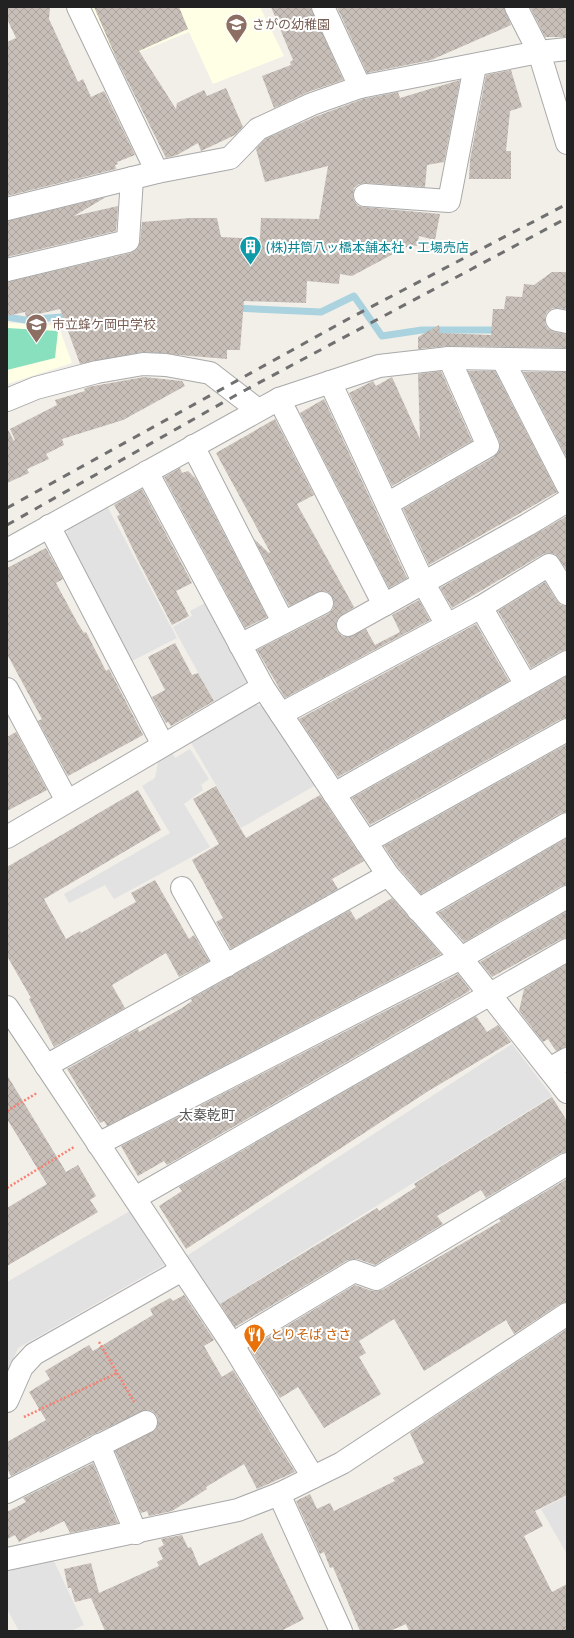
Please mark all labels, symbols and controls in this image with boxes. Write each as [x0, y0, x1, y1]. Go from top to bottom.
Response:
school or university icon: さがの幼稚園 [223, 11, 249, 44]
place label: さがの幼稚園 [252, 17, 330, 33]
building icon: (株)井筒八ッ橋本舗本社・工場売店 [237, 234, 263, 267]
place label: (株)井筒八ッ橋本舗本社・工場売店 [266, 240, 469, 256]
school or university icon: 市立蜂ケ岡中学校 [23, 311, 49, 344]
place label: 市立蜂ケ岡中学校 [52, 317, 156, 333]
district label: 太秦乾町 [179, 1107, 235, 1124]
restaurant icon: とりそば ささ [241, 1321, 267, 1354]
place label: とりそば ささ [270, 1327, 351, 1343]

